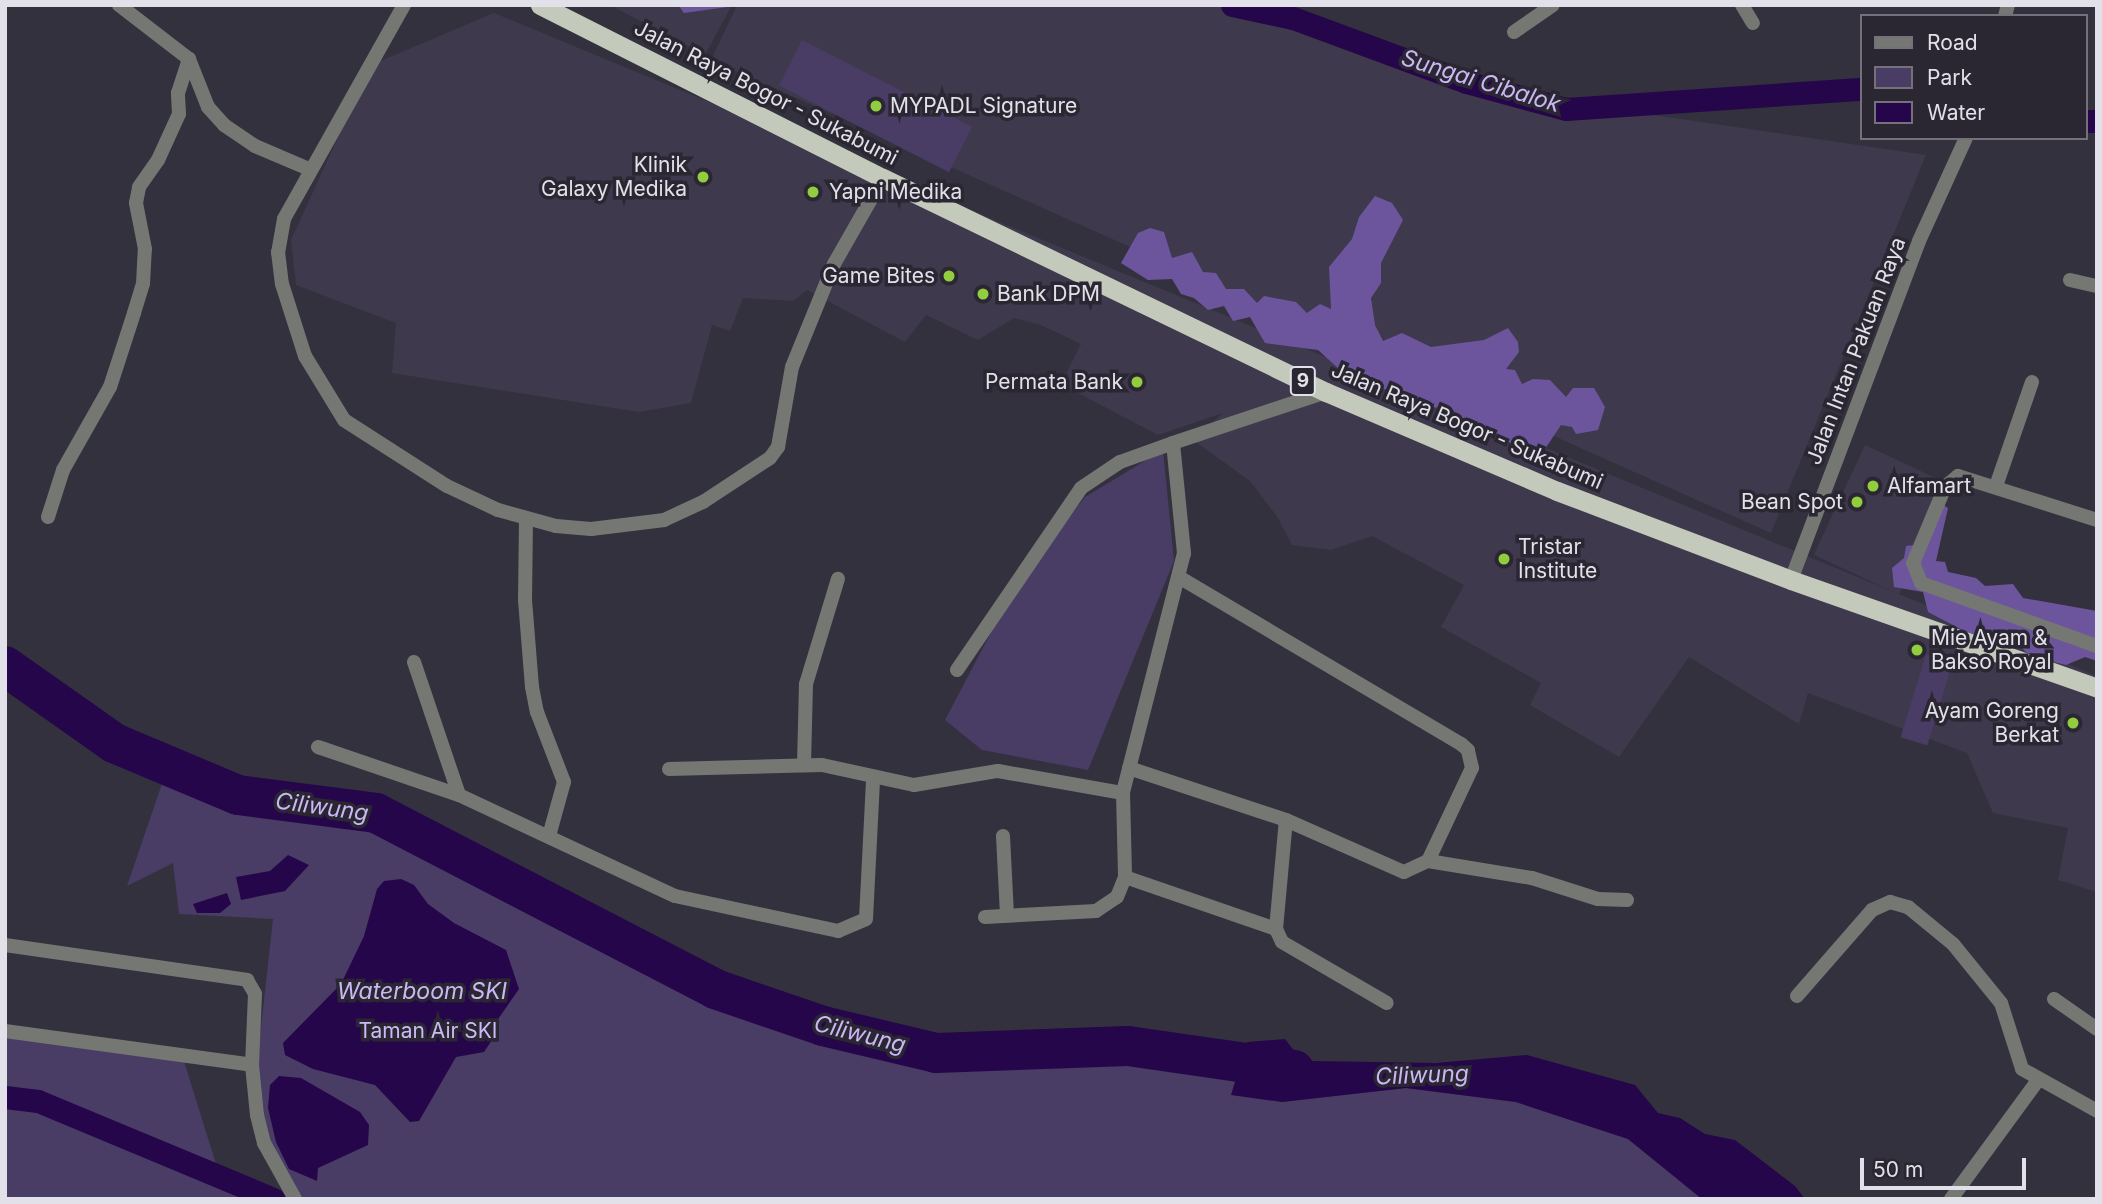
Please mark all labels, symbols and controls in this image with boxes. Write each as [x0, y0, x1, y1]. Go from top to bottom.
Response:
legend [1860, 14, 2088, 140]
street label: Jalan Raya Bogor - Sukabumi [630, 15, 902, 171]
text: Road [1927, 30, 1978, 55]
water label: Sungai Cibalok [1398, 44, 1564, 118]
text: Park [1927, 65, 1972, 90]
place label: MYPADL Signature [890, 93, 1077, 119]
marker: MYPADL Signature [868, 98, 884, 114]
text: Water [1927, 100, 1985, 125]
place label: Klinik Galaxy Medika [541, 152, 687, 202]
marker: Klinik Galaxy Medika [693, 167, 713, 187]
place label: Yapni Medika [829, 179, 962, 205]
marker: Yapni Medika [803, 182, 823, 202]
street label: Jalan Intan Pakuan Raya [1801, 234, 1911, 468]
place label: Game Bites [822, 263, 935, 289]
marker: Game Bites [941, 268, 957, 284]
place label: Bank DPM [997, 281, 1100, 307]
marker: Bank DPM [975, 286, 991, 302]
street label: Jalan Raya Bogor - Sukabumi [1327, 357, 1607, 495]
road number: 9 [1289, 366, 1317, 396]
place label: Permata Bank [985, 369, 1123, 395]
marker: Permata Bank [1129, 374, 1145, 390]
place label: Alfamart [1887, 473, 1971, 499]
marker: Alfamart [1865, 478, 1881, 494]
place label: Bean Spot [1741, 489, 1843, 515]
marker: Bean Spot [1849, 494, 1865, 510]
place label: Tristar Institute [1518, 534, 1597, 584]
marker: Tristar Institute [1496, 551, 1512, 567]
place label: Mie Ayam & Bakso Royal [1931, 625, 2052, 675]
marker: Mie Ayam & Bakso Royal [1909, 642, 1925, 658]
place label: Ayam Goreng Berkat [1925, 698, 2059, 748]
marker: Ayam Goreng Berkat [2065, 715, 2081, 731]
water label: Ciliwung [274, 787, 370, 827]
water label: Waterboom SKI [337, 977, 507, 1005]
water label: Ciliwung [811, 1009, 909, 1059]
park label: Taman Air SKI [358, 1018, 498, 1044]
water label: Ciliwung [1375, 1060, 1469, 1090]
scale bar [1864, 1144, 2030, 1188]
text: 50 m [1873, 1157, 1923, 1182]

